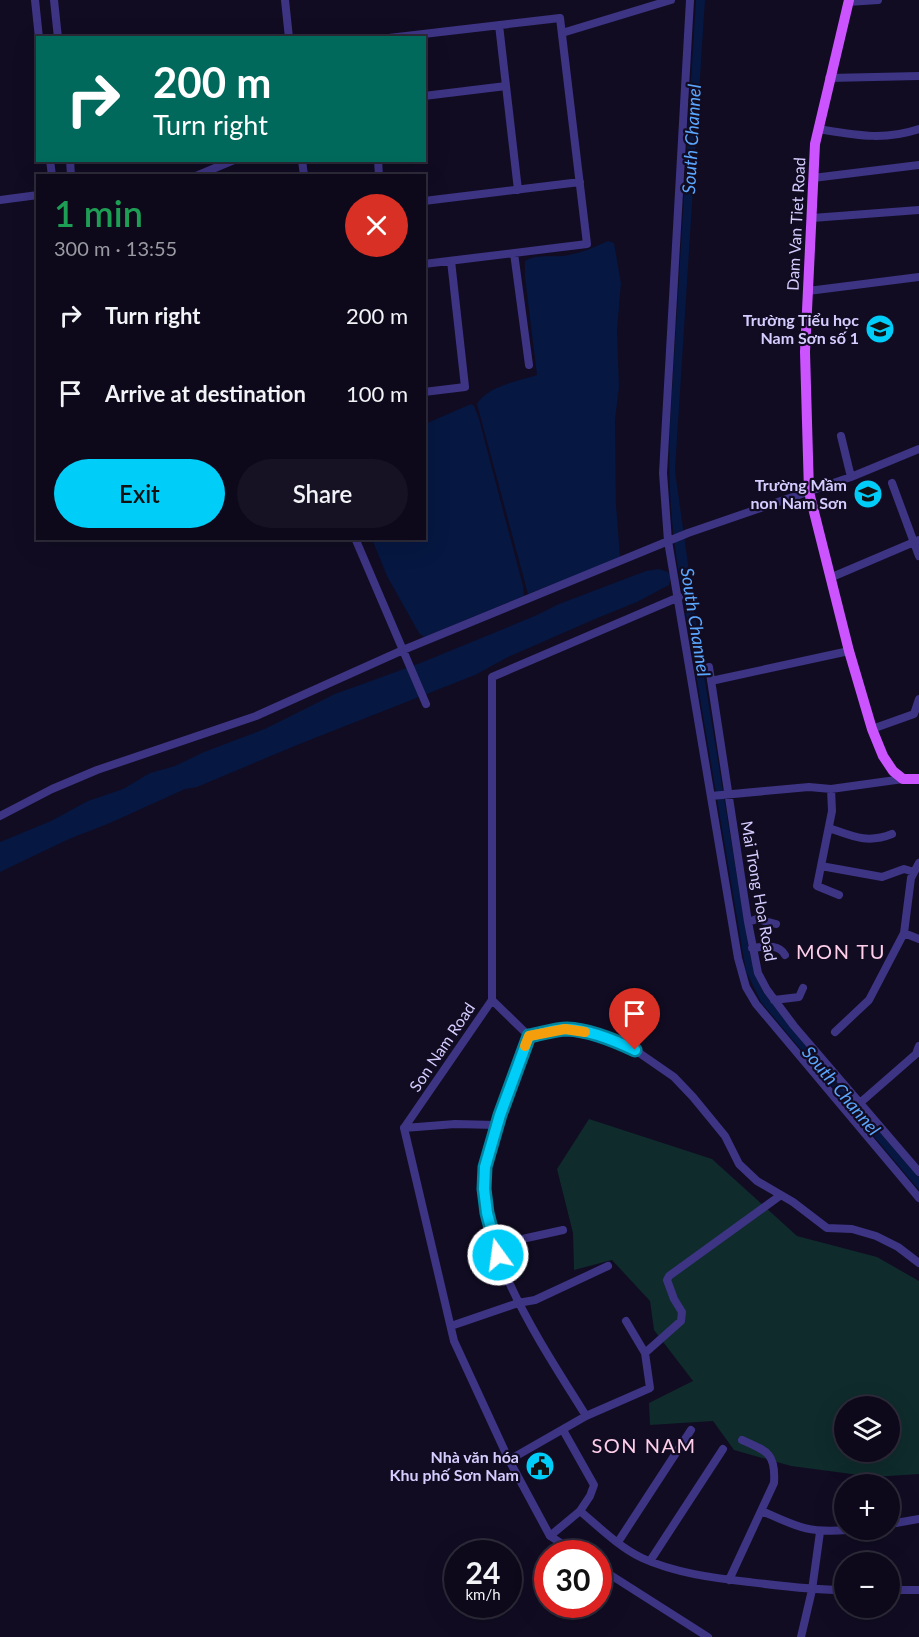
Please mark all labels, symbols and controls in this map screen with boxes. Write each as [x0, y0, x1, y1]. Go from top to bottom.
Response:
text: 200 m [153, 57, 271, 107]
icon: right [54, 60, 132, 138]
water label: South Channel [677, 84, 705, 194]
text: Turn right [153, 108, 268, 141]
street label: Dam Van Tiet Road [783, 157, 808, 291]
text: 1 min [54, 191, 143, 235]
button: close [345, 194, 408, 257]
text: 300 m · 13:55 [54, 236, 177, 260]
icon: right [54, 299, 87, 332]
text: Turn right [105, 302, 200, 329]
text: 200 m [346, 302, 408, 329]
place label: Trường Tiểu học Nam Sơn số 1 [743, 310, 859, 347]
school or university icon: Trường Tiểu học Nam Sơn số 1 [864, 313, 896, 345]
icon: arrive [54, 377, 87, 410]
text: Arrive at destination [105, 380, 306, 407]
text: 100 m [346, 380, 408, 407]
button: Exit [54, 459, 225, 528]
button: Share [237, 459, 408, 528]
place label: Trường Mầm non Nam Sơn [751, 475, 847, 512]
school or university icon: Trường Mầm non Nam Sơn [852, 478, 884, 510]
water label: South Channel [677, 566, 715, 678]
street label: Mai Trong Hoa Road [738, 819, 781, 963]
district label: MON TU [796, 939, 886, 963]
pin [609, 988, 660, 1050]
icon: arrive [618, 997, 651, 1030]
street label: Son Nam Road [405, 999, 478, 1095]
water label: South Channel [798, 1041, 885, 1139]
position arrow [466, 1223, 530, 1287]
map controls [834, 1396, 900, 1618]
button: layers [834, 1396, 900, 1462]
district label: SON NAM [591, 1433, 697, 1457]
place label: Nhà văn hóa Khu phố Sơn Nam [390, 1447, 519, 1484]
public building icon: Nhà văn hóa Khu phố Sơn Nam [524, 1450, 556, 1482]
button: + [834, 1474, 900, 1540]
speed limit sign: 30 [534, 1540, 612, 1618]
button: − [834, 1552, 900, 1618]
text: 24 [466, 1554, 500, 1590]
text: km/h [465, 1585, 501, 1603]

